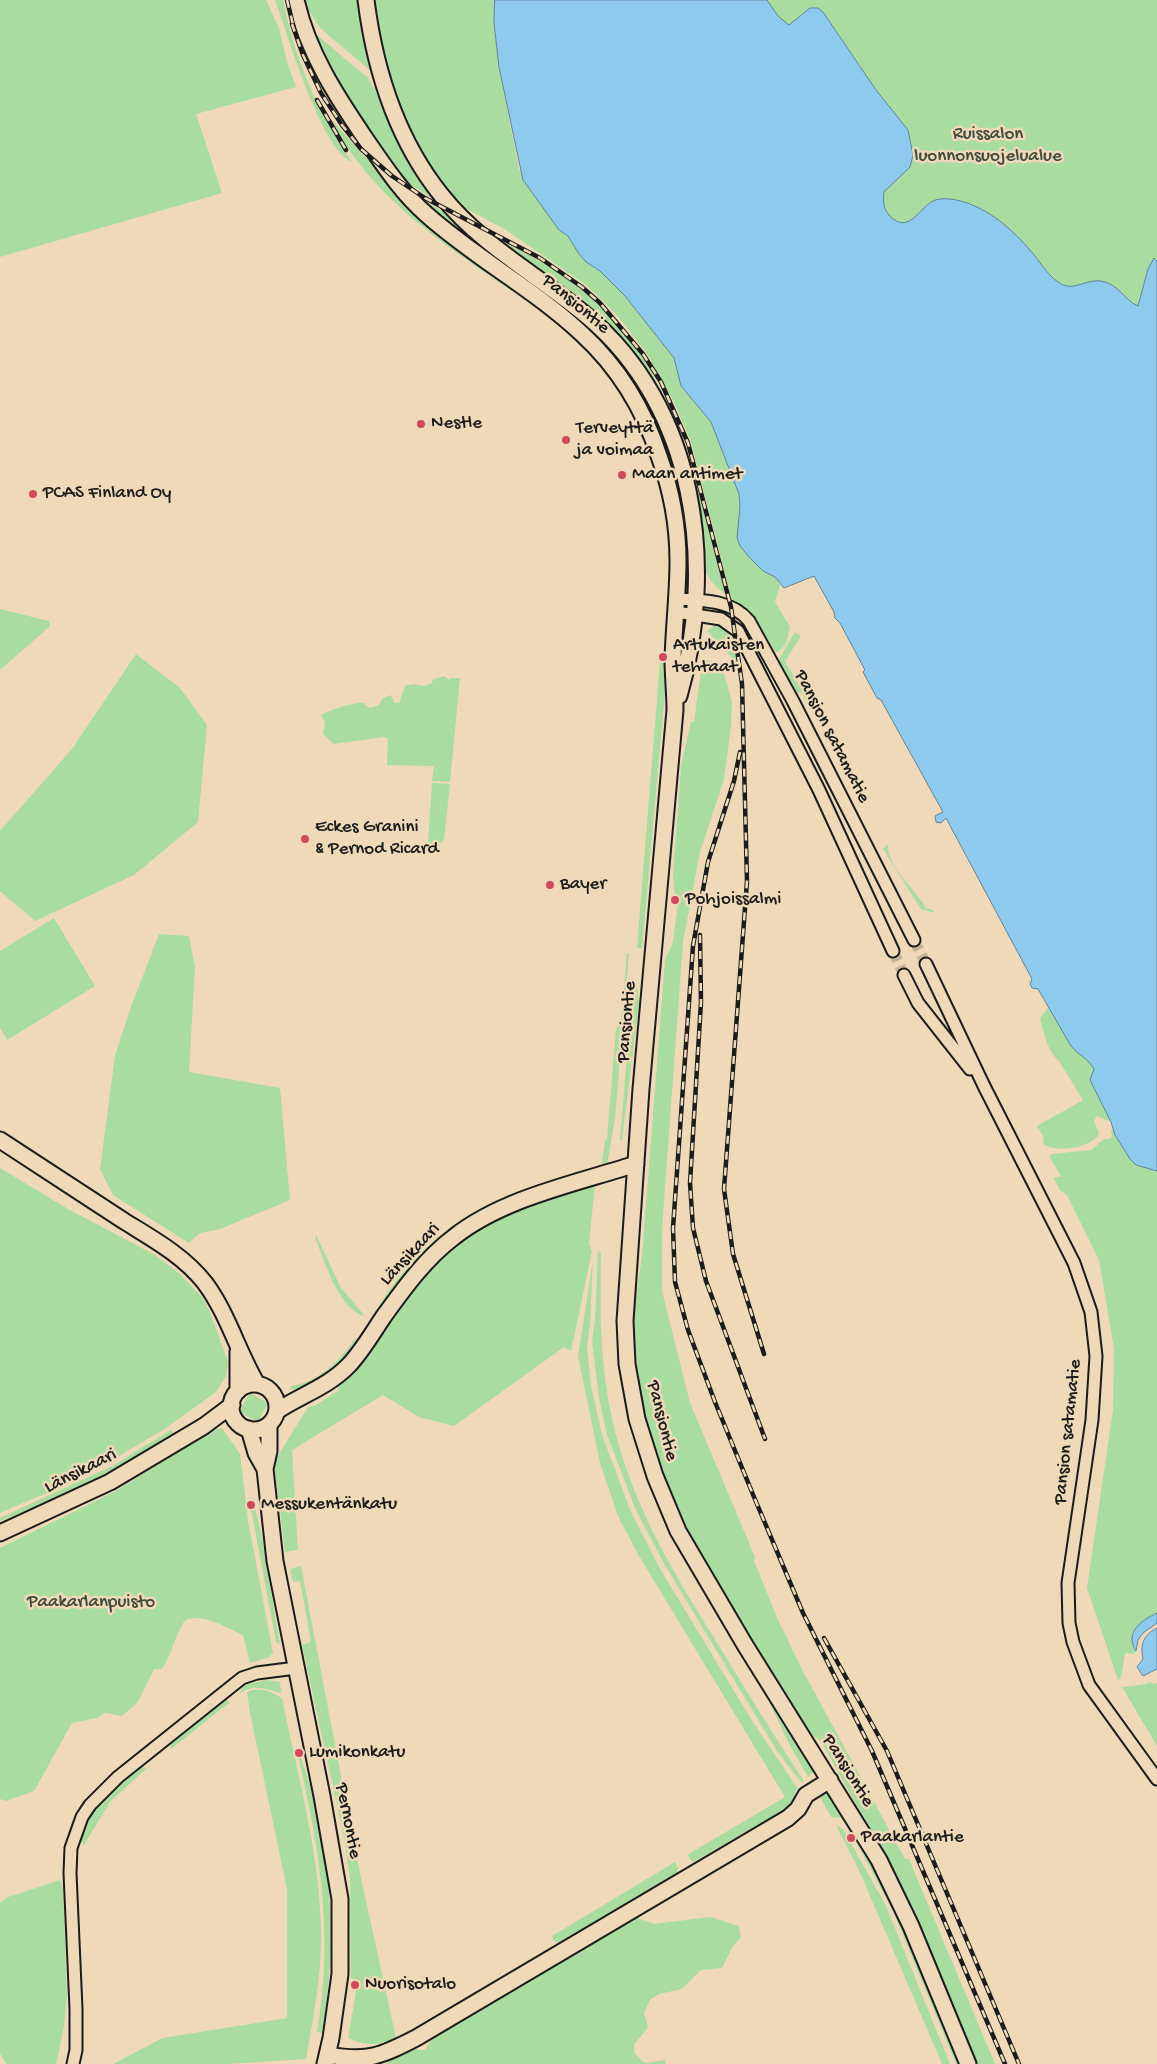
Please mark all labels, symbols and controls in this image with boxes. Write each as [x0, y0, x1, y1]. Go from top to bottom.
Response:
park label: Ruissalon luonnonsuojelualue [914, 124, 1062, 168]
street label: Pansiontie [536, 270, 614, 340]
place label: Nestle [431, 413, 482, 435]
marker: Nestle [415, 418, 427, 430]
place label: Terveyttä ja voimaa [576, 418, 654, 462]
marker: Terveyttä ja voimaa [560, 434, 572, 446]
place label: Maan antimet [632, 464, 742, 486]
marker: Maan antimet [616, 469, 628, 481]
place label: PCAS Finland Oy [43, 483, 171, 505]
marker: PCAS Finland Oy [27, 488, 39, 500]
place label: Artukaisten tehtaat [673, 635, 764, 679]
marker: Artukaisten tehtaat [657, 651, 669, 663]
street label: Pansion satamatie [788, 667, 874, 807]
place label: Eckes Granini & Pernod Ricard [315, 817, 439, 861]
marker: Eckes Granini & Pernod Ricard [299, 833, 311, 845]
place label: Bayer [560, 874, 606, 896]
marker: Bayer [544, 879, 556, 891]
place label: Pohjoissalmi [685, 889, 781, 911]
marker: Pohjoissalmi [669, 894, 681, 906]
street label: Pansiontie [613, 980, 643, 1064]
street label: Länsikaari [376, 1219, 446, 1291]
street label: Pansion satamatie [1050, 1358, 1088, 1506]
street label: Pansiontie [640, 1379, 682, 1463]
street label: Länsikaari [41, 1444, 121, 1500]
place label: Messukentänkatu [261, 1494, 397, 1516]
marker: Messukentänkatu [245, 1499, 257, 1511]
park label: Paakarlanpuisto [27, 1592, 155, 1614]
street label: Pansiontie [816, 1730, 878, 1812]
place label: Lumikonkatu [309, 1742, 406, 1764]
marker: Lumikonkatu [293, 1747, 305, 1759]
street label: Pernontie [329, 1781, 365, 1861]
place label: Paakarlantie [861, 1827, 964, 1849]
marker: Paakarlantie [845, 1832, 857, 1844]
place label: Nuorisotalo [365, 1974, 456, 1996]
marker: Nuorisotalo [349, 1979, 361, 1991]

